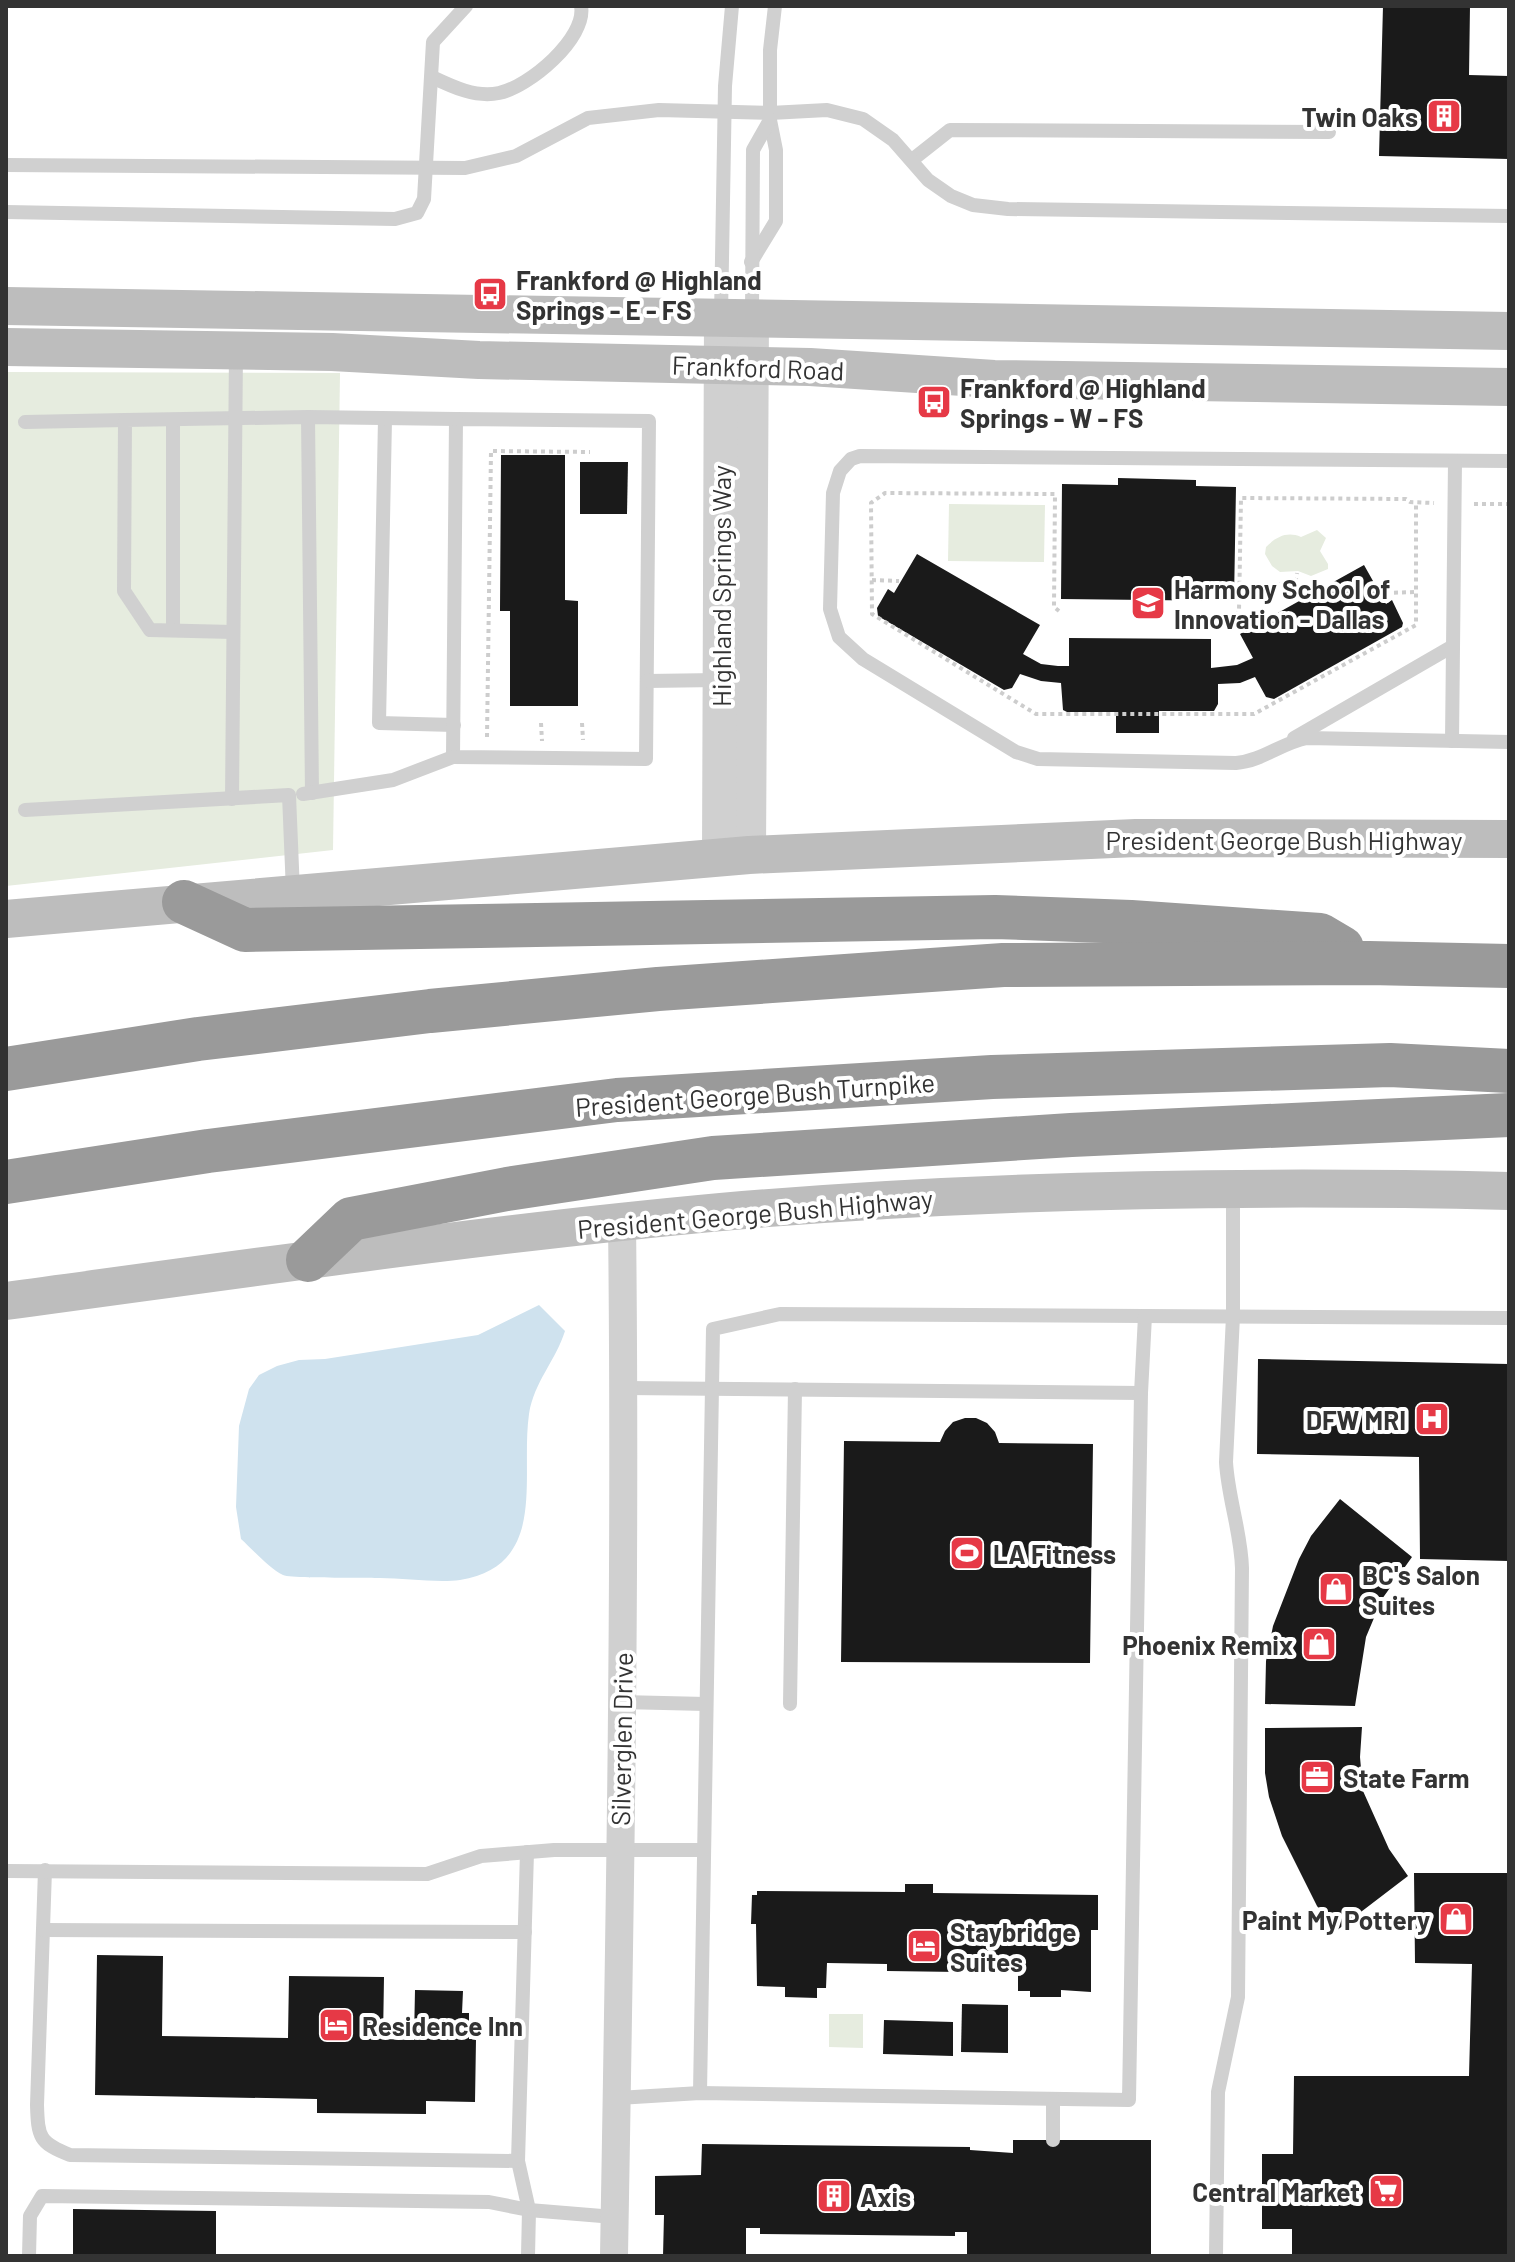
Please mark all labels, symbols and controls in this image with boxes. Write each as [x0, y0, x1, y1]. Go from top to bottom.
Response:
building icon: Twin Oaks [1425, 97, 1463, 135]
place label: Twin Oaks [1301, 101, 1418, 132]
place label: Frankford @ Highland Springs - E - FS [516, 264, 762, 325]
bus stop icon: Frankford @ Highland Springs - E - FS [471, 275, 509, 313]
street label: Frankford Road [671, 348, 845, 386]
place label: Frankford @ Highland Springs - W - FS [960, 372, 1206, 433]
bus stop icon: Frankford @ Highland Springs - W - FS [915, 383, 953, 421]
street label: Highland Springs Way [705, 465, 736, 707]
place label: Harmony School of Innovation - Dallas [1174, 573, 1390, 634]
school or university icon: Harmony School of Innovation - Dallas [1129, 584, 1167, 622]
street label: President George Bush Highway [1106, 824, 1462, 855]
street label: President George Bush Turnpike [574, 1066, 936, 1122]
street label: President George Bush Highway [576, 1182, 934, 1244]
hospital icon: DFW MRI [1413, 1400, 1451, 1438]
place label: DFW MRI [1306, 1404, 1406, 1435]
sports icon: LA Fitness [948, 1534, 986, 1572]
place label: LA Fitness [993, 1538, 1116, 1569]
place label: BC's Salon Suites [1362, 1559, 1480, 1620]
shop icon: BC's Salon Suites [1317, 1570, 1355, 1608]
shop icon: Phoenix Remix [1300, 1625, 1338, 1663]
place label: Phoenix Remix [1122, 1629, 1293, 1660]
street label: Silverglen Drive [604, 1652, 638, 1826]
office icon: State Farm [1298, 1758, 1336, 1796]
place label: State Farm [1343, 1762, 1470, 1793]
shop icon: Paint My Pottery [1437, 1900, 1475, 1938]
place label: Paint My Pottery [1242, 1904, 1430, 1935]
place label: Staybridge Suites [950, 1916, 1077, 1977]
hotel icon: Staybridge Suites [905, 1927, 943, 1965]
hotel icon: Residence Inn [317, 2006, 355, 2044]
place label: Residence Inn [362, 2010, 523, 2041]
supermarket icon: Central Market [1367, 2172, 1405, 2210]
place label: Central Market [1192, 2176, 1360, 2207]
building icon: Axis [815, 2177, 853, 2215]
place label: Axis [860, 2181, 911, 2212]

